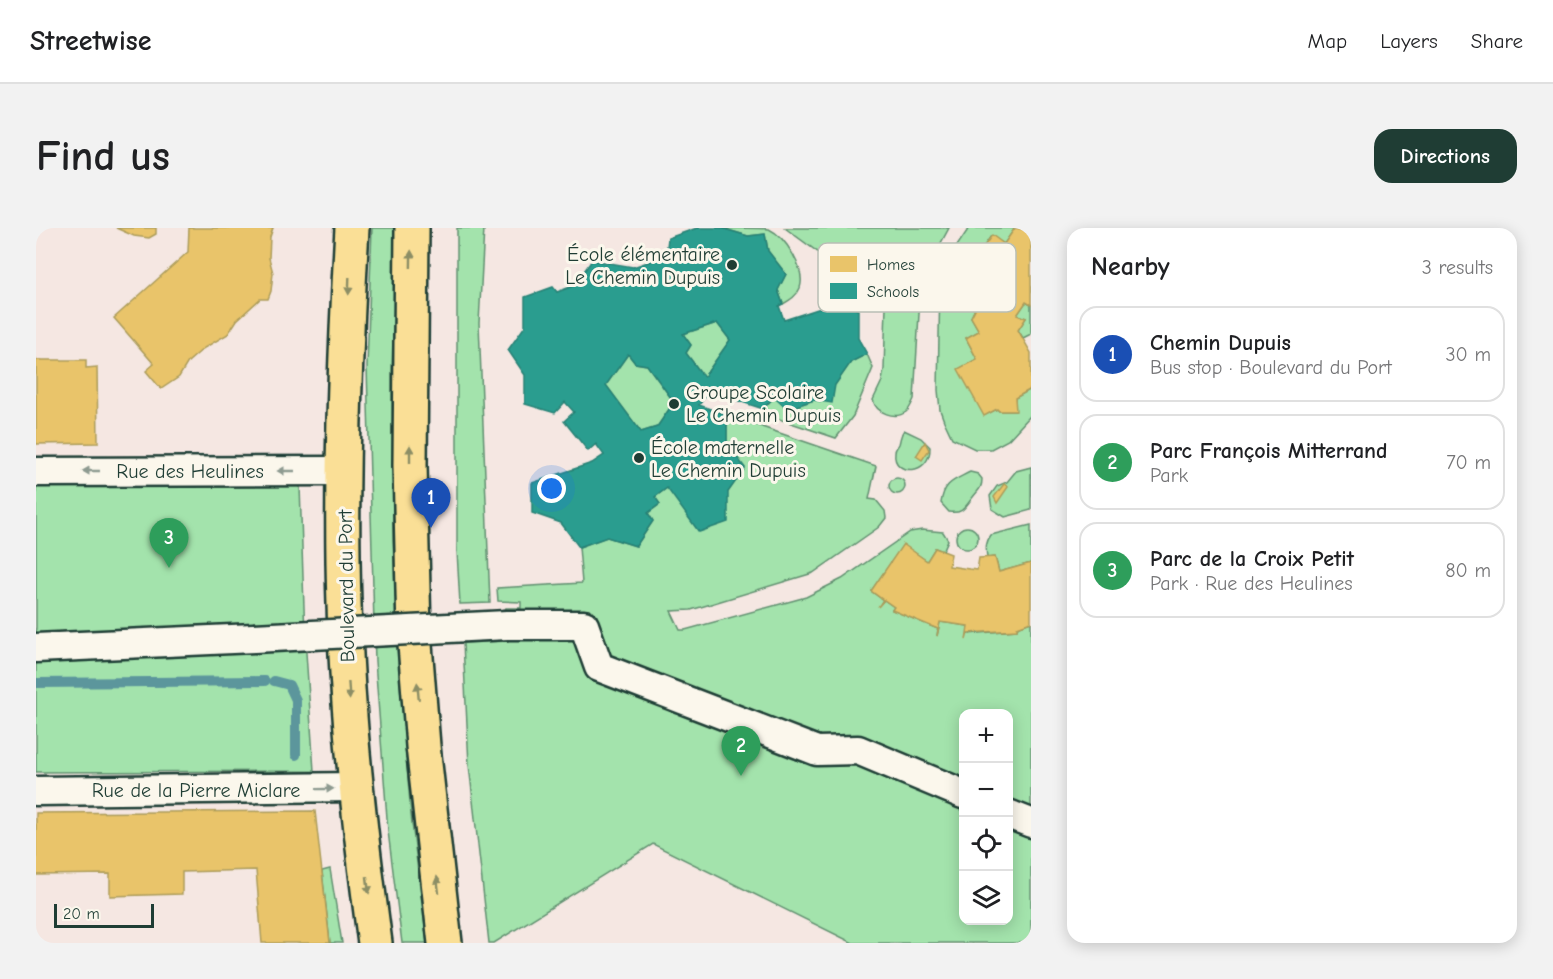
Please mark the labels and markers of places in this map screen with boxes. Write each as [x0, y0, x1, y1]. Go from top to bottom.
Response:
place label: École élémentaire Le Chemin Dupuis [565, 243, 720, 289]
marker: École élémentaire Le Chemin Dupuis [725, 258, 739, 272]
place label: Groupe Scolaire Le Chemin Dupuis [686, 381, 841, 427]
marker: Groupe Scolaire Le Chemin Dupuis [667, 397, 681, 411]
place label: École maternelle Le Chemin Dupuis [651, 436, 806, 482]
marker: École maternelle Le Chemin Dupuis [632, 451, 646, 465]
pin: 1 [412, 478, 450, 528]
pin: 3 [150, 518, 188, 568]
pin: 2 [722, 726, 760, 776]

